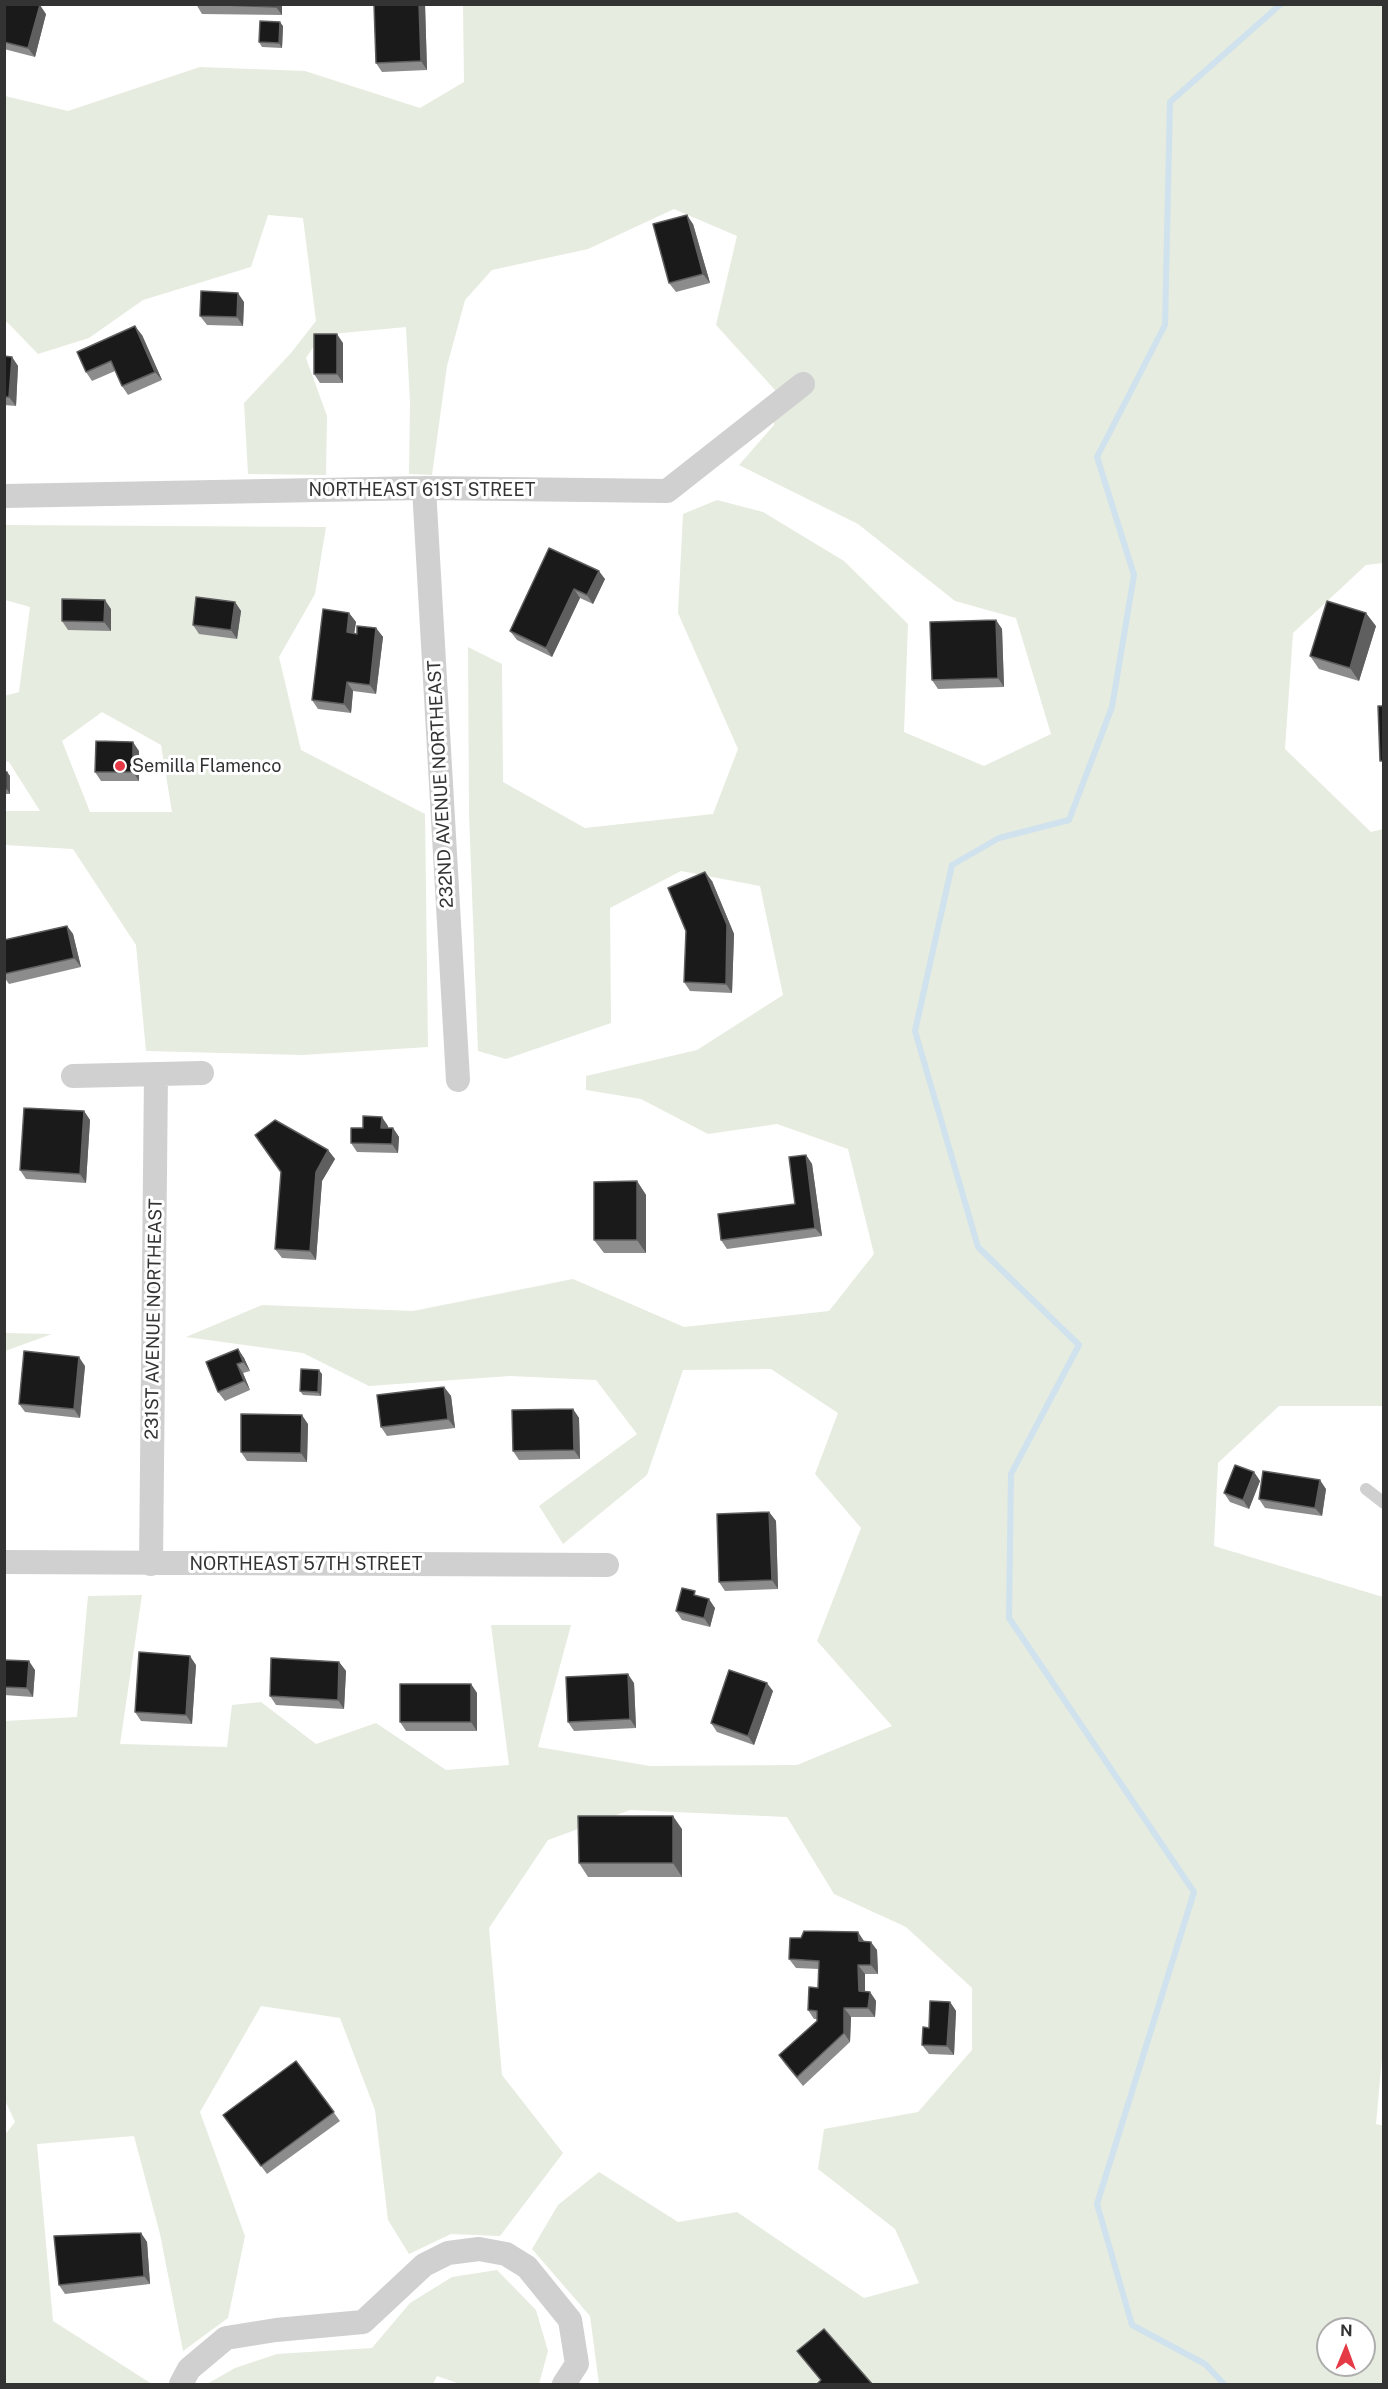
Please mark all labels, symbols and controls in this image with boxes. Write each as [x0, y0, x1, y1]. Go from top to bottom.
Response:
street label: NORTHEAST 61ST STREET [308, 479, 536, 501]
street label: 232ND AVENUE NORTHEAST [424, 659, 458, 909]
place label: Semilla Flamenco [132, 755, 281, 777]
marker: Semilla Flamenco [113, 759, 127, 773]
street label: 231ST AVENUE NORTHEAST [141, 1198, 167, 1440]
street label: NORTHEAST 57TH STREET [190, 1553, 422, 1575]
north arrow [1316, 2317, 1376, 2377]
text: N [1340, 2321, 1353, 2340]

